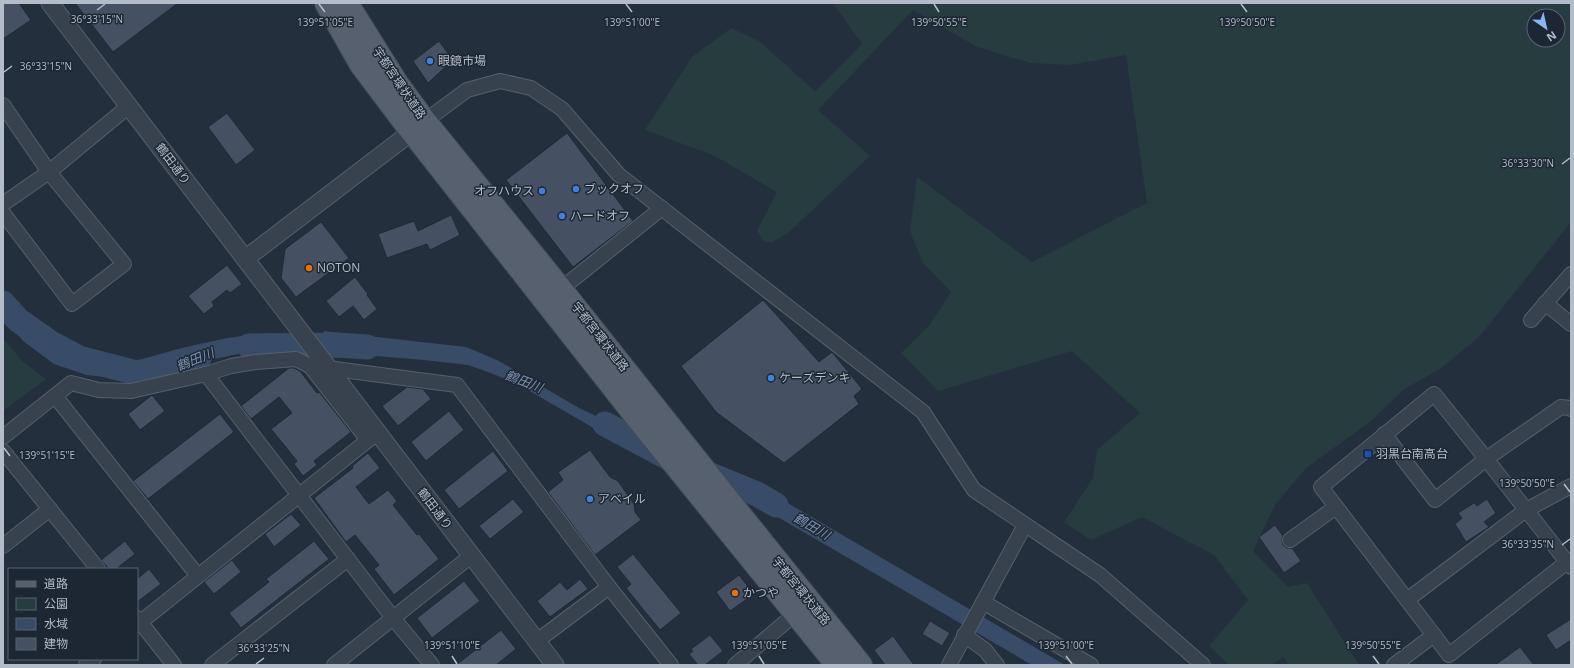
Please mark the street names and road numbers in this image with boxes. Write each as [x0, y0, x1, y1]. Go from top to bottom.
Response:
street label: 宇都宮環状道路 [369, 43, 430, 122]
street label: 鶴田通り [152, 139, 195, 188]
street label: 宇都宮環状道路 [568, 298, 633, 375]
street label: 鶴田通り [414, 484, 457, 533]
street label: 宇都宮環状道路 [768, 553, 834, 629]

